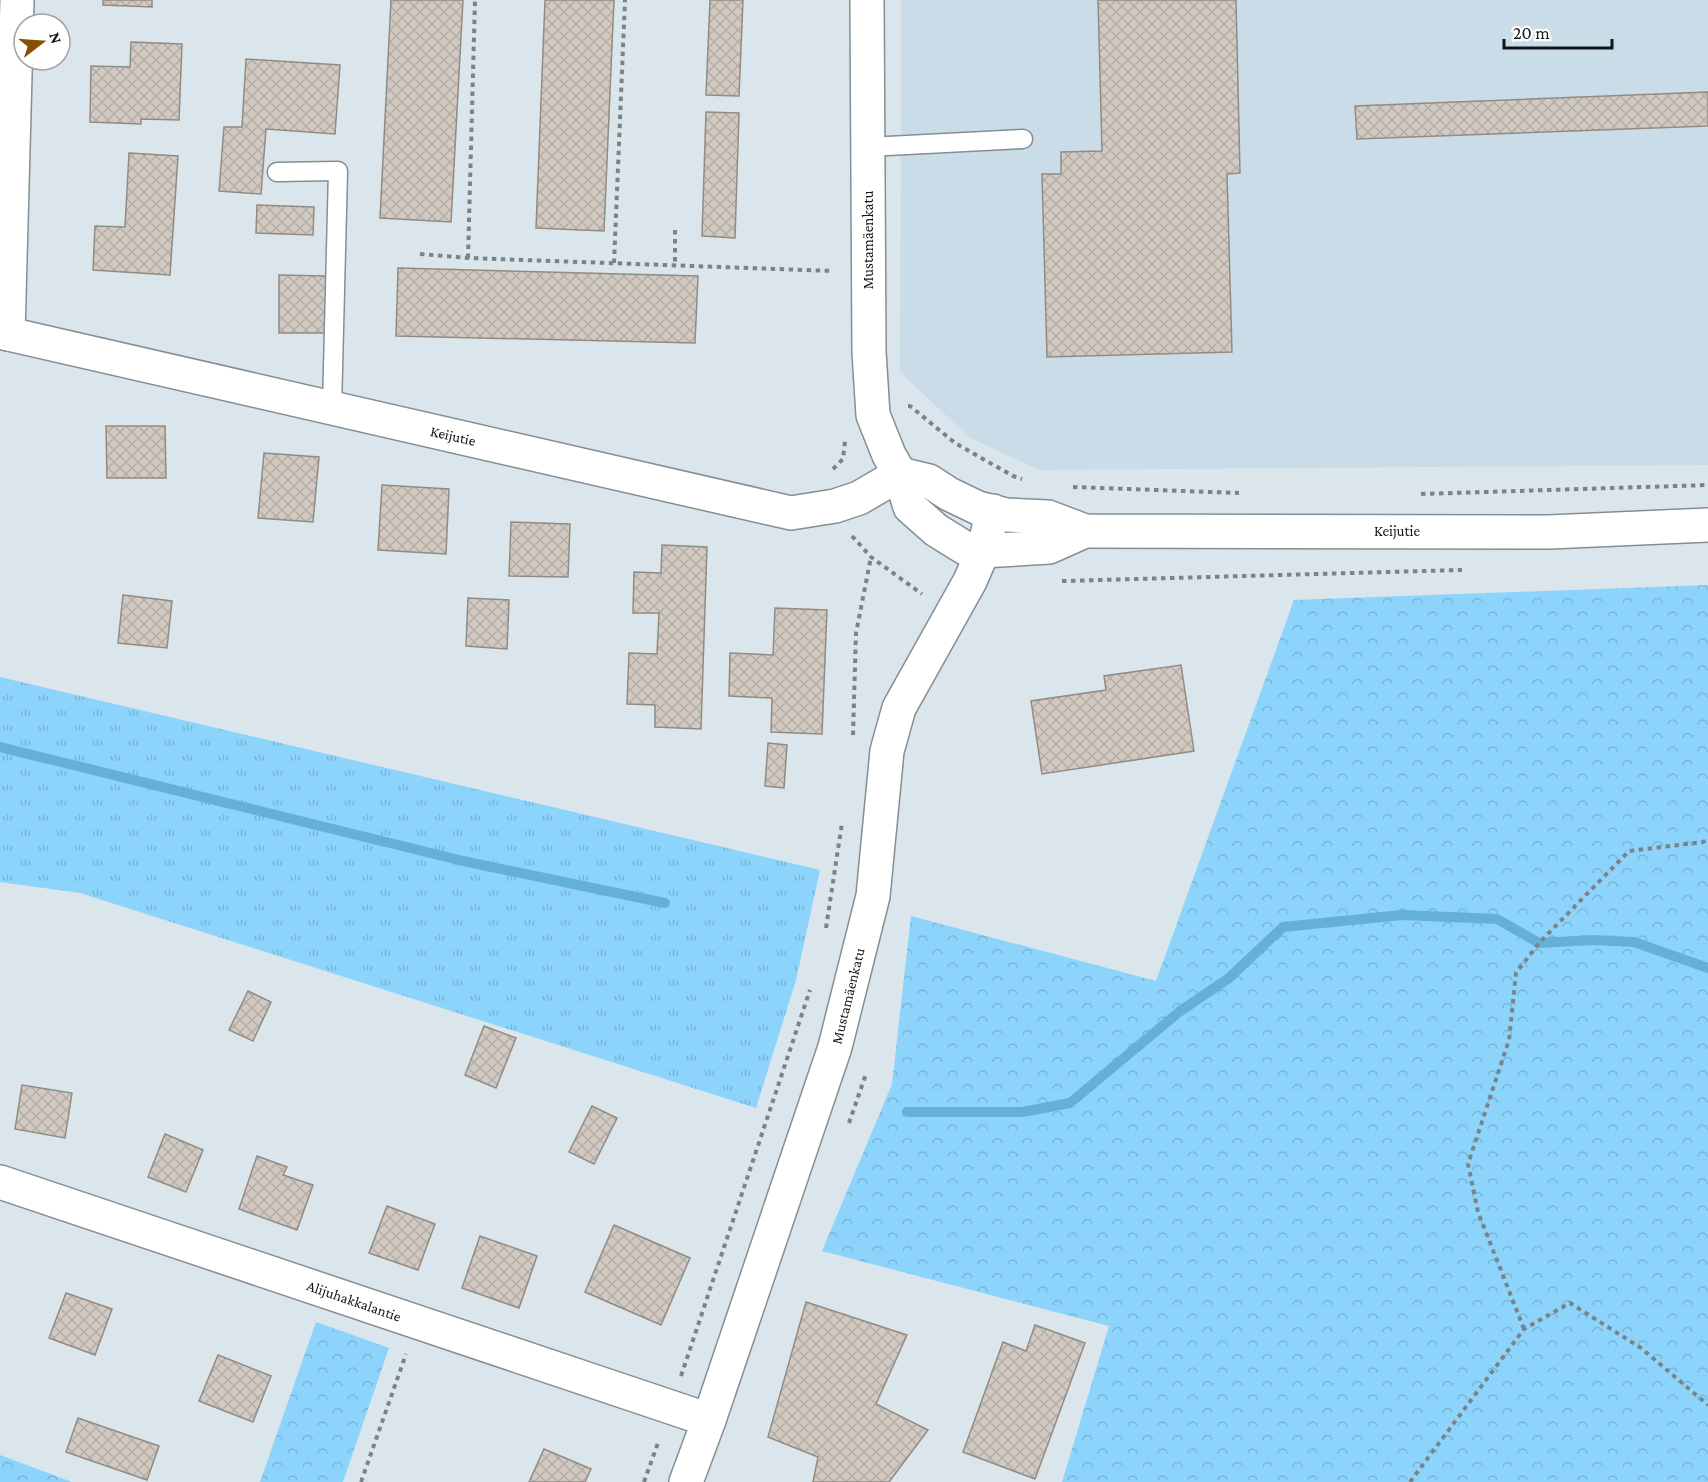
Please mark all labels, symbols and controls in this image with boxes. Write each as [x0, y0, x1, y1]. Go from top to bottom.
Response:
north arrow [12, 12, 72, 72]
scale bar [1504, 12, 1612, 50]
text: 20 m [1513, 23, 1550, 43]
text: N [46, 30, 66, 46]
street label: Mustamäenkatu [860, 191, 876, 289]
street label: Keijutie [429, 423, 478, 450]
street label: Keijutie [1374, 523, 1420, 540]
street label: Mustamäenkatu [828, 946, 868, 1046]
street label: Alijuhakkalantie [304, 1277, 404, 1326]

